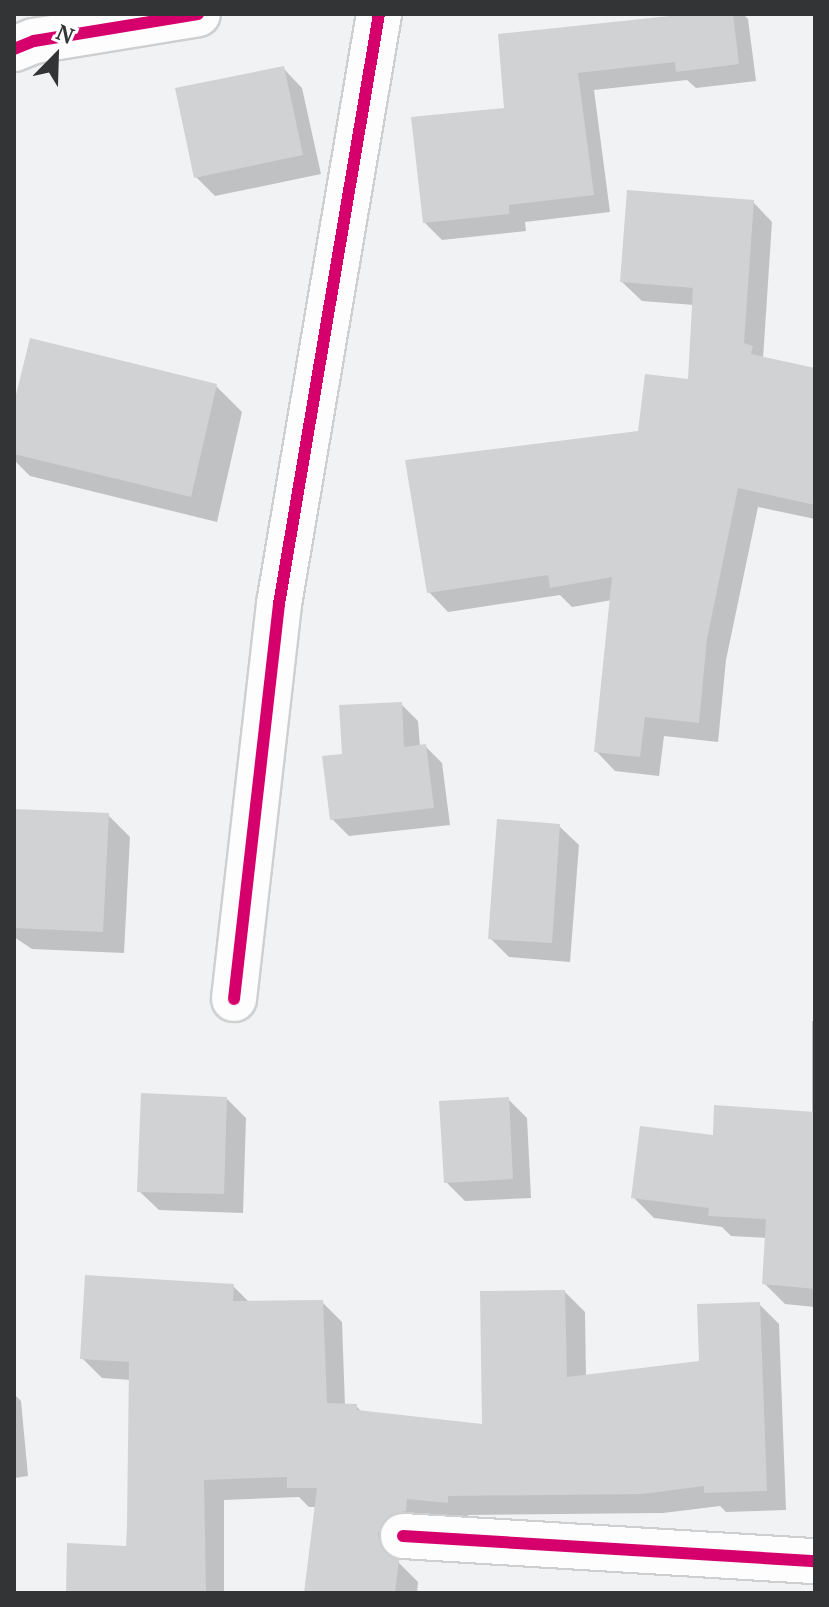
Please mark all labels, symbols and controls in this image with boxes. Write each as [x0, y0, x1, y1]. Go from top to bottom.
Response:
north arrow [16, 16, 96, 96]
text: N [52, 17, 79, 50]

